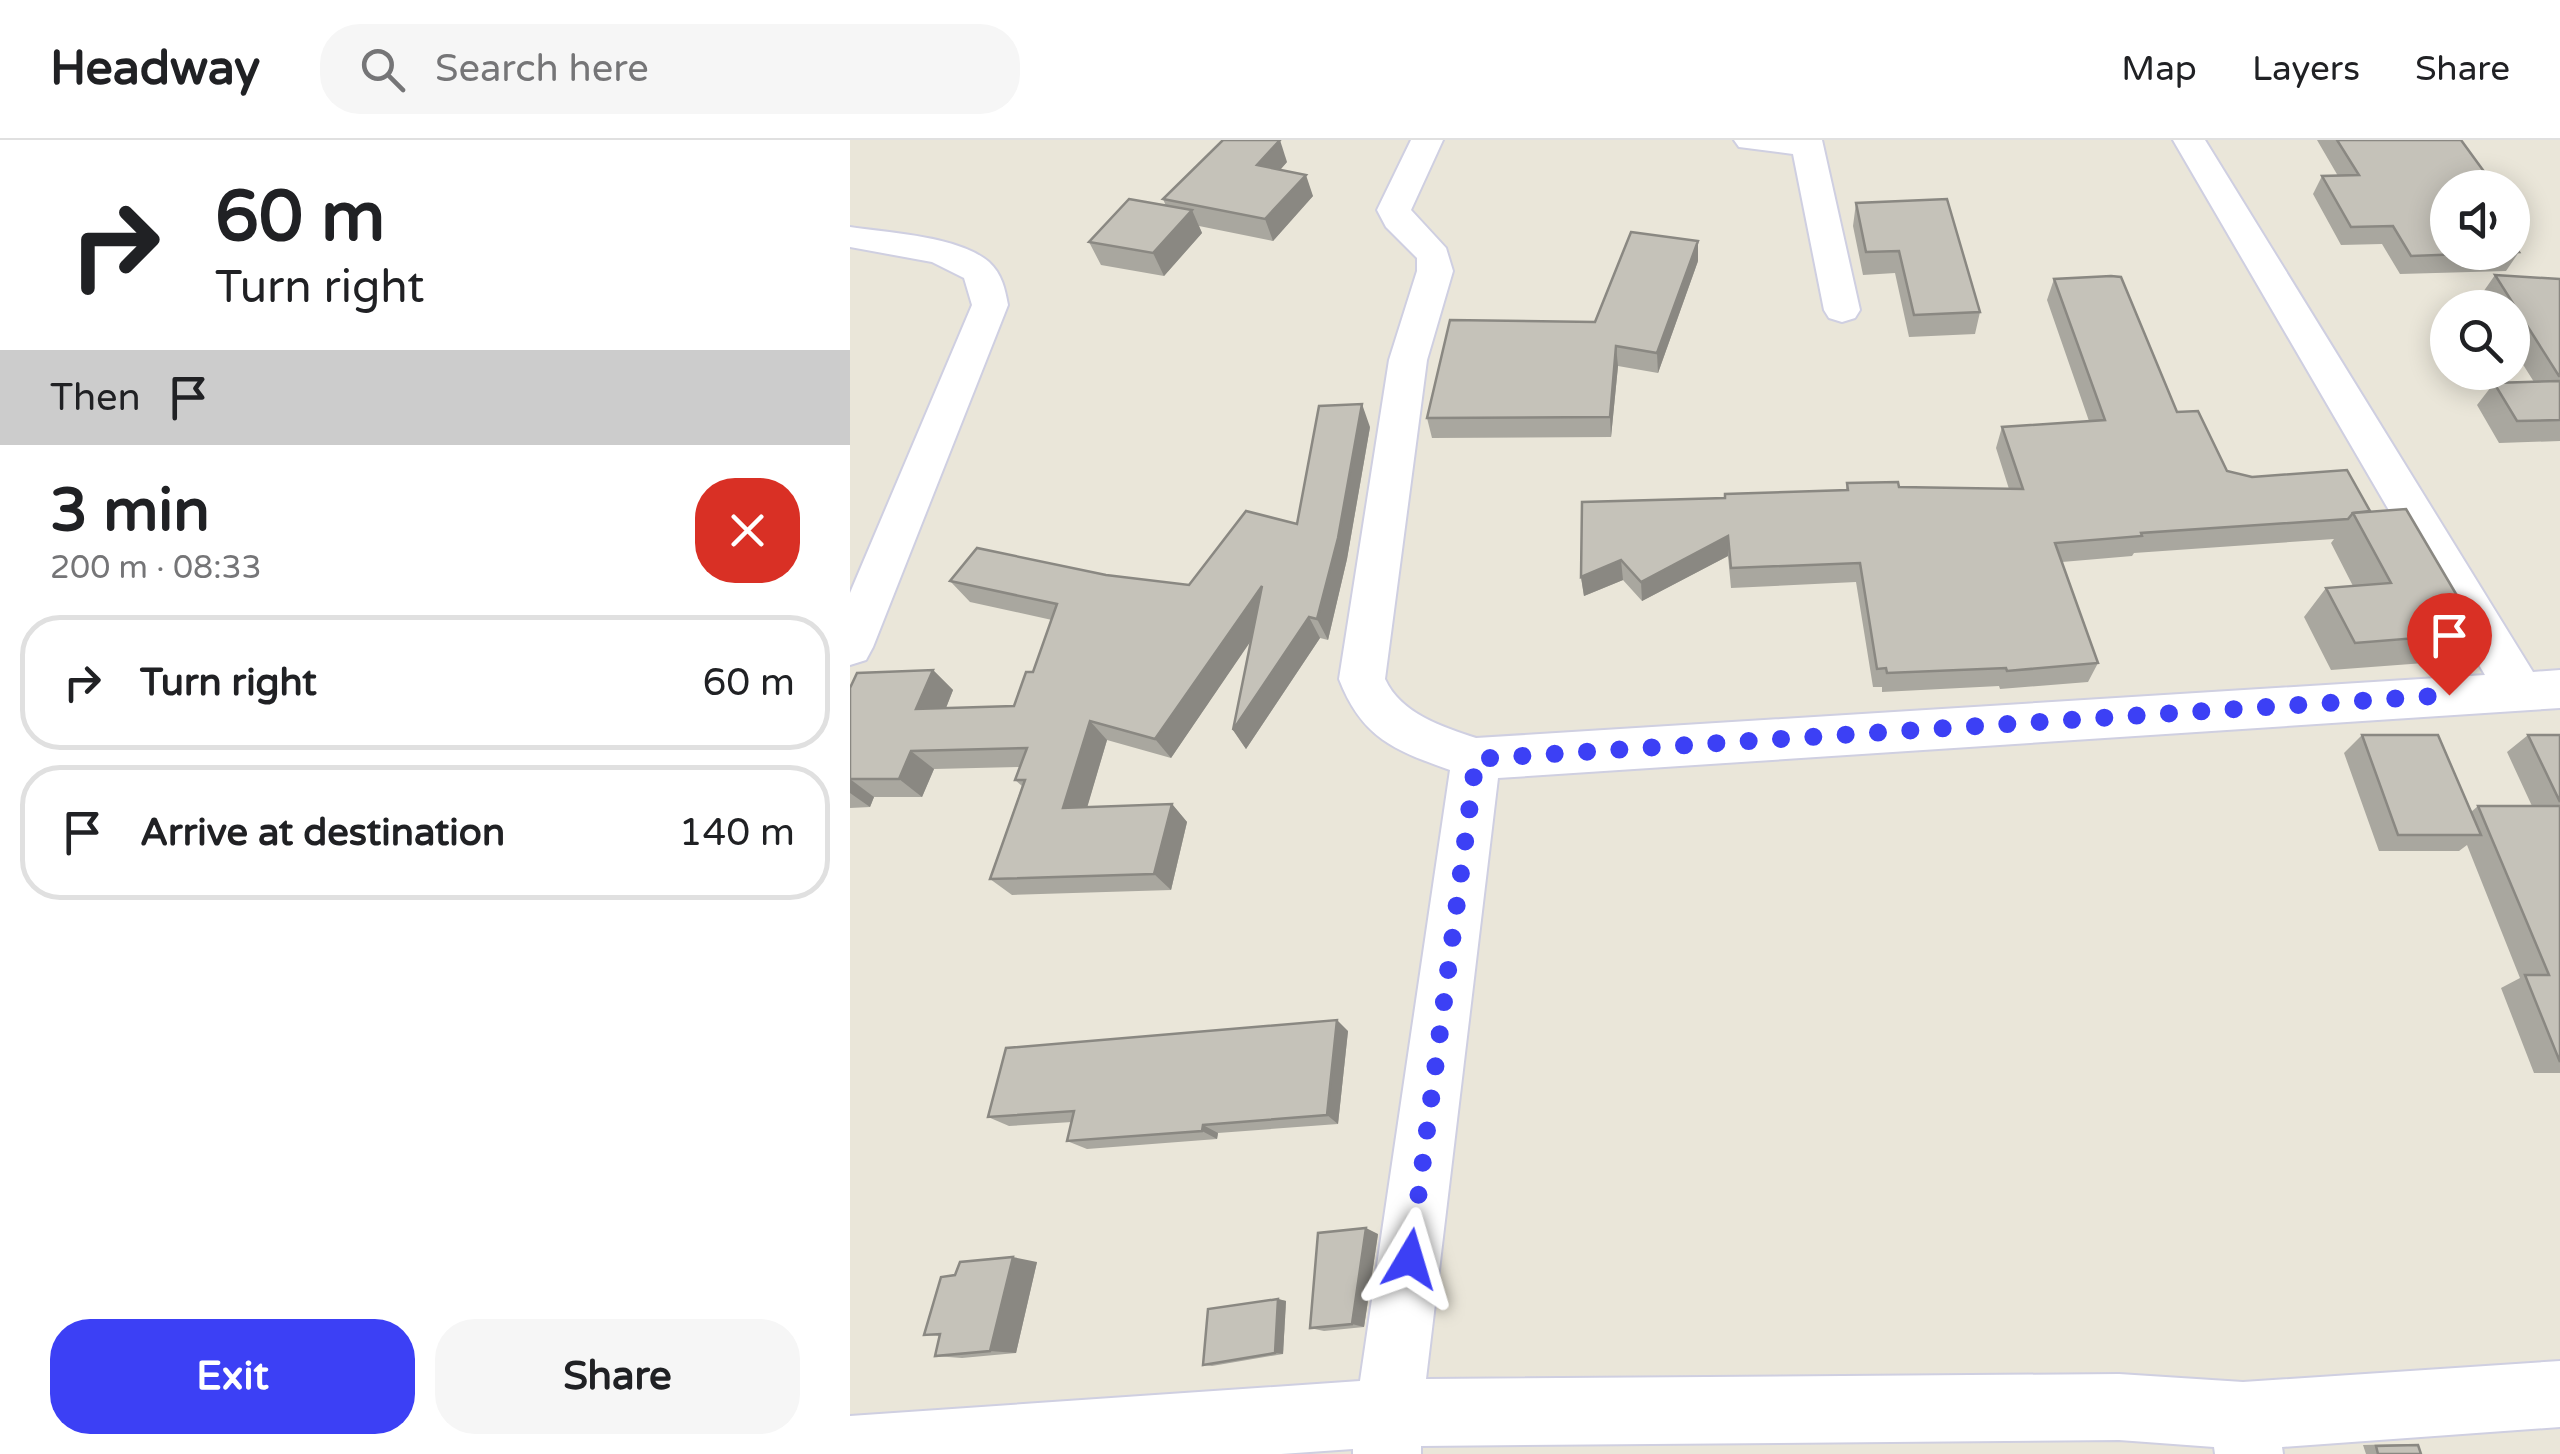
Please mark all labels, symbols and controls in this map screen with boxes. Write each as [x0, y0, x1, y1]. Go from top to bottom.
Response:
search box [320, 24, 1020, 114]
text: Headway [50, 40, 260, 98]
icon: search [355, 42, 410, 97]
text: Search here [435, 46, 649, 92]
text: Map [2121, 48, 2197, 90]
text: Layers [2252, 48, 2360, 90]
text: Share [2415, 48, 2510, 90]
map controls [2430, 170, 2530, 390]
button: sound [2430, 170, 2530, 270]
text: 60 m [215, 176, 385, 260]
icon: right [50, 180, 180, 310]
text: Turn right [215, 261, 424, 315]
button: search [2430, 290, 2530, 390]
icon: arrive [161, 370, 216, 425]
text: Then [50, 375, 141, 421]
text: 3 min [50, 475, 210, 547]
button: close [695, 478, 800, 583]
text: 200 m · 08:33 [50, 549, 262, 587]
pin [2407, 593, 2492, 696]
icon: arrive [2422, 608, 2477, 663]
icon: right [55, 655, 110, 710]
text: Turn right [140, 660, 317, 706]
text: 60 m [703, 660, 795, 706]
icon: arrive [55, 805, 110, 860]
text: Arrive at destination [140, 810, 505, 856]
text: 140 m [679, 810, 795, 856]
position arrow [1358, 1207, 1462, 1311]
button: Exit [50, 1319, 415, 1434]
button: Share [435, 1319, 800, 1434]

